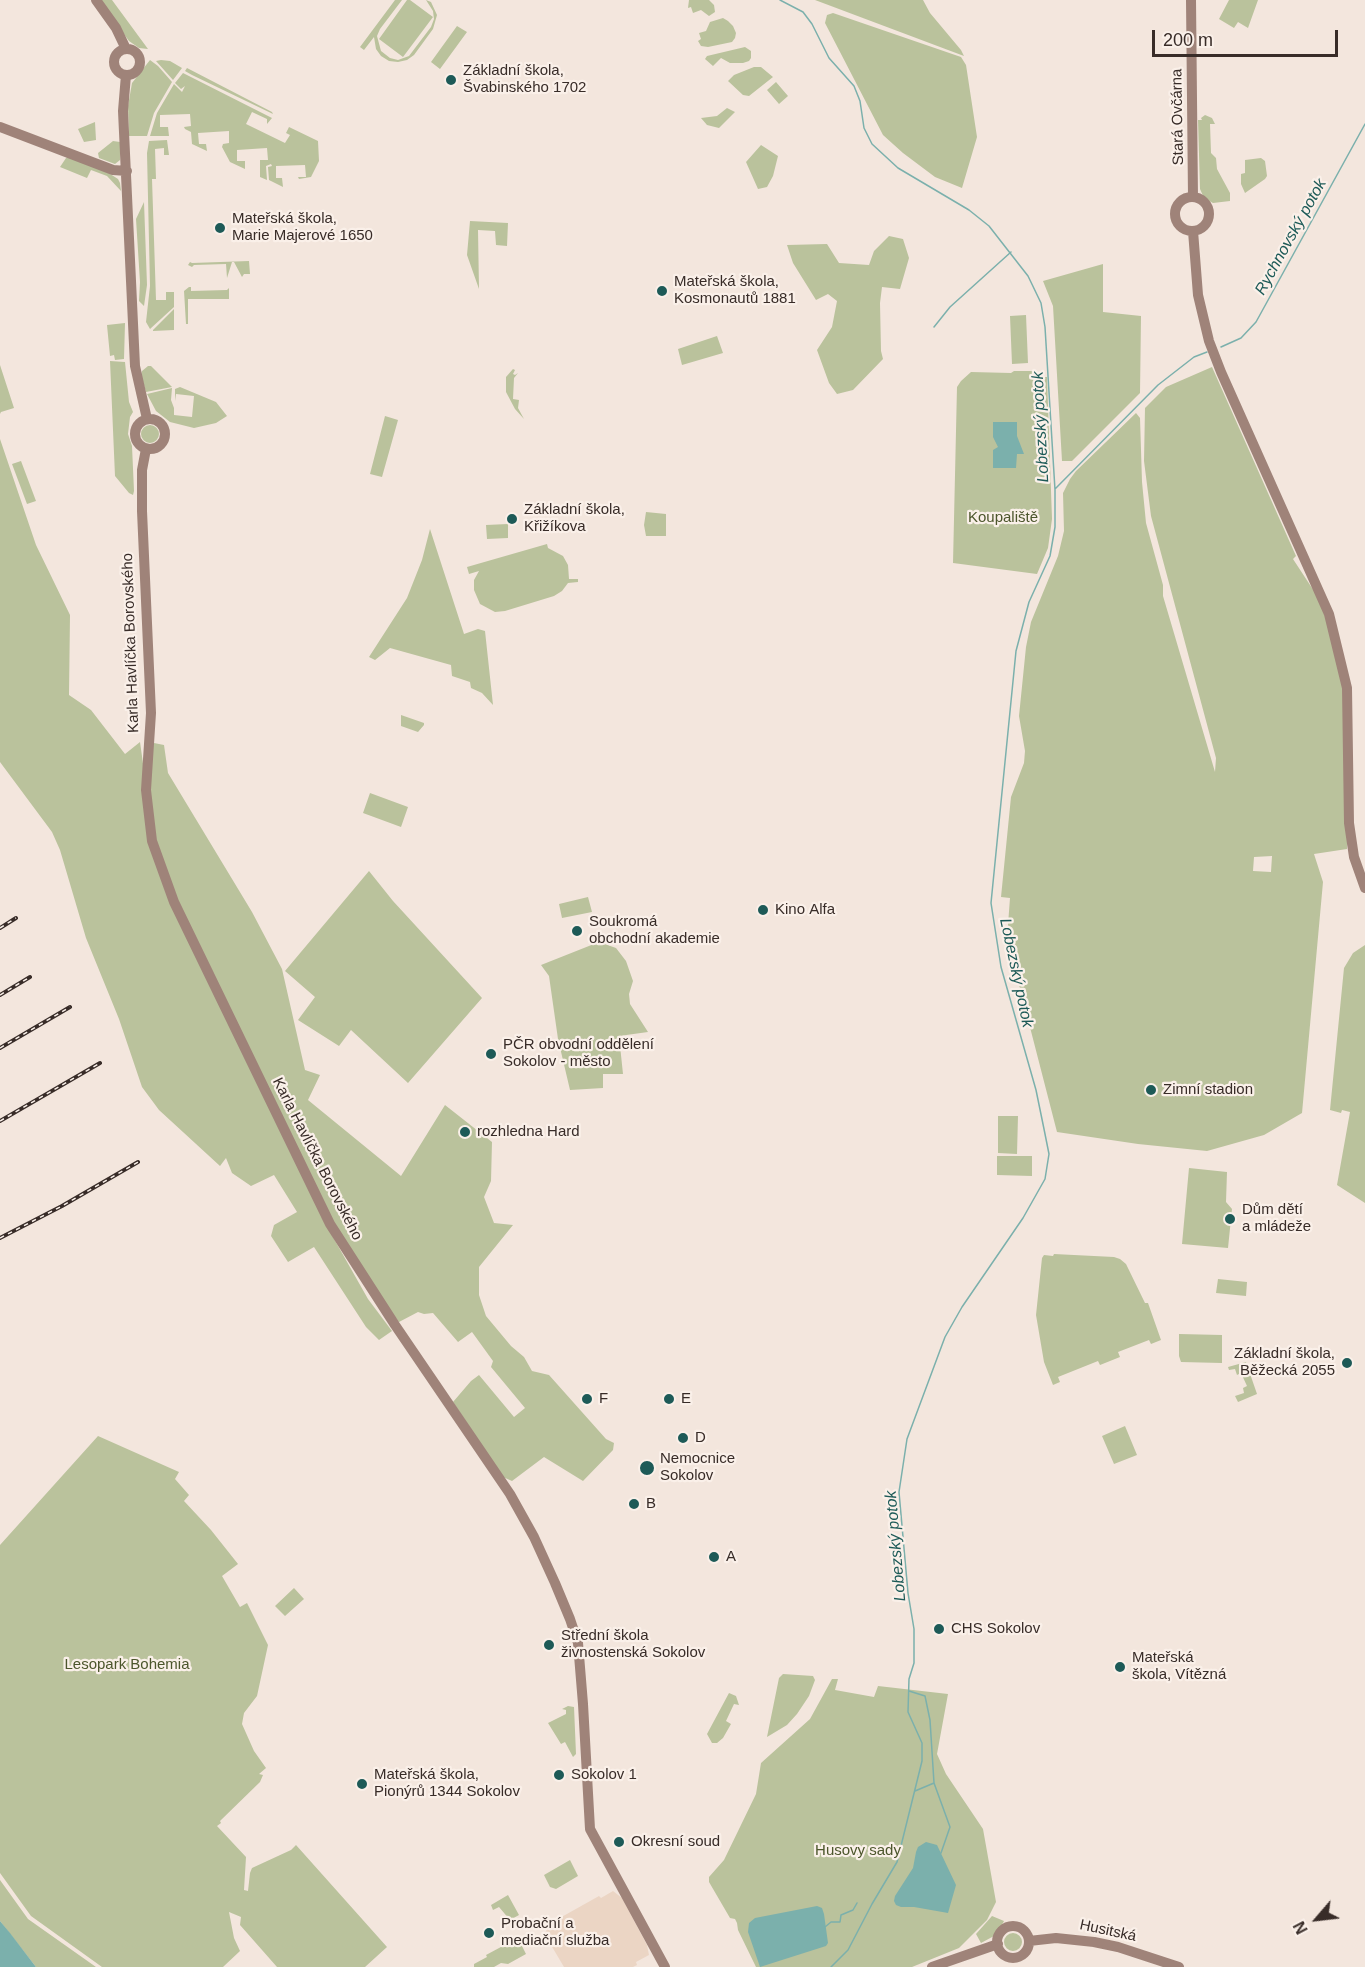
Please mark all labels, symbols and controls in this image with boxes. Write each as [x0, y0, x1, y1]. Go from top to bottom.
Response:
scale bar [1155, 18, 1341, 56]
text: 200 m [1163, 30, 1213, 50]
place label: Základní škola, Švabinského 1702 [463, 62, 586, 97]
street label: Stará Ovčárna [1168, 68, 1188, 166]
marker: Základní škola, Švabinského 1702 [444, 73, 458, 87]
water label: Rychnovský potok [1251, 176, 1331, 298]
place label: Mateřská škola, Marie Majerové 1650 [232, 210, 373, 245]
marker: Mateřská škola, Marie Majerové 1650 [213, 221, 227, 235]
place label: Mateřská škola, Kosmonautů 1881 [674, 273, 796, 308]
marker: Mateřská škola, Kosmonautů 1881 [655, 284, 669, 298]
water label: Lobezský potok [1029, 371, 1053, 483]
place label: Základní škola, Křižíkova [524, 501, 625, 536]
park label: Koupaliště [968, 509, 1038, 527]
marker: Základní škola, Křižíkova [505, 512, 519, 526]
street label: Karla Havlíčka Borovského [119, 553, 143, 733]
place label: Kino Alfa [775, 901, 835, 919]
marker: Kino Alfa [756, 903, 770, 917]
place label: Soukromá obchodní akademie [589, 913, 720, 948]
water label: Lobezský potok [995, 917, 1037, 1029]
marker: Soukromá obchodní akademie [570, 924, 584, 938]
place label: PČR obvodní oddělení Sokolov - město [503, 1036, 654, 1071]
marker: PČR obvodní oddělení Sokolov - město [484, 1047, 498, 1061]
street label: Karla Havlíčka Borovského [268, 1075, 366, 1243]
place label: Zimní stadion [1163, 1081, 1253, 1099]
marker: Zimní stadion [1144, 1083, 1158, 1097]
place label: rozhledna Hard [477, 1123, 580, 1141]
marker: rozhledna Hard [458, 1125, 472, 1139]
place label: Dům dětí a mládeže [1242, 1201, 1311, 1236]
marker: Dům dětí a mládeže [1223, 1212, 1237, 1226]
place label: Základní škola, Běžecká 2055 [1234, 1345, 1335, 1380]
marker: Základní škola, Běžecká 2055 [1340, 1356, 1354, 1370]
place label: F [599, 1390, 608, 1408]
place label: E [681, 1390, 691, 1408]
marker: F [580, 1392, 594, 1406]
marker: E [662, 1392, 676, 1406]
place label: D [695, 1429, 706, 1447]
marker: D [676, 1431, 690, 1445]
place label: Nemocnice Sokolov [660, 1450, 735, 1485]
marker: Nemocnice Sokolov [638, 1459, 656, 1477]
water label: Lobezský potok [882, 1490, 910, 1602]
place label: B [646, 1495, 656, 1513]
marker: B [627, 1497, 641, 1511]
place label: A [726, 1548, 736, 1566]
marker: A [707, 1550, 721, 1564]
place label: CHS Sokolov [951, 1620, 1040, 1638]
marker: CHS Sokolov [932, 1622, 946, 1636]
place label: Střední škola živnostenská Sokolov [561, 1627, 705, 1662]
marker: Střední škola živnostenská Sokolov [542, 1638, 556, 1652]
place label: Mateřská škola, Vítězná [1132, 1649, 1226, 1684]
park label: Lesopark Bohemia [64, 1656, 190, 1674]
marker: Mateřská škola, Vítězná [1113, 1660, 1127, 1674]
place label: Mateřská škola, Pionýrů 1344 Sokolov [374, 1766, 520, 1801]
place label: Sokolov 1 [571, 1766, 637, 1784]
marker: Sokolov 1 [552, 1768, 566, 1782]
marker: Mateřská škola, Pionýrů 1344 Sokolov [355, 1777, 369, 1791]
place label: Okresní soud [631, 1833, 720, 1851]
marker: Okresní soud [612, 1835, 626, 1849]
park label: Husovy sady [815, 1842, 901, 1860]
north arrow [1287, 1889, 1347, 1949]
place label: Probační a mediační služba [501, 1915, 609, 1950]
street label: Husitská [1078, 1916, 1138, 1946]
text: N [1290, 1919, 1311, 1937]
marker: Probační a mediační služba [482, 1926, 496, 1940]

